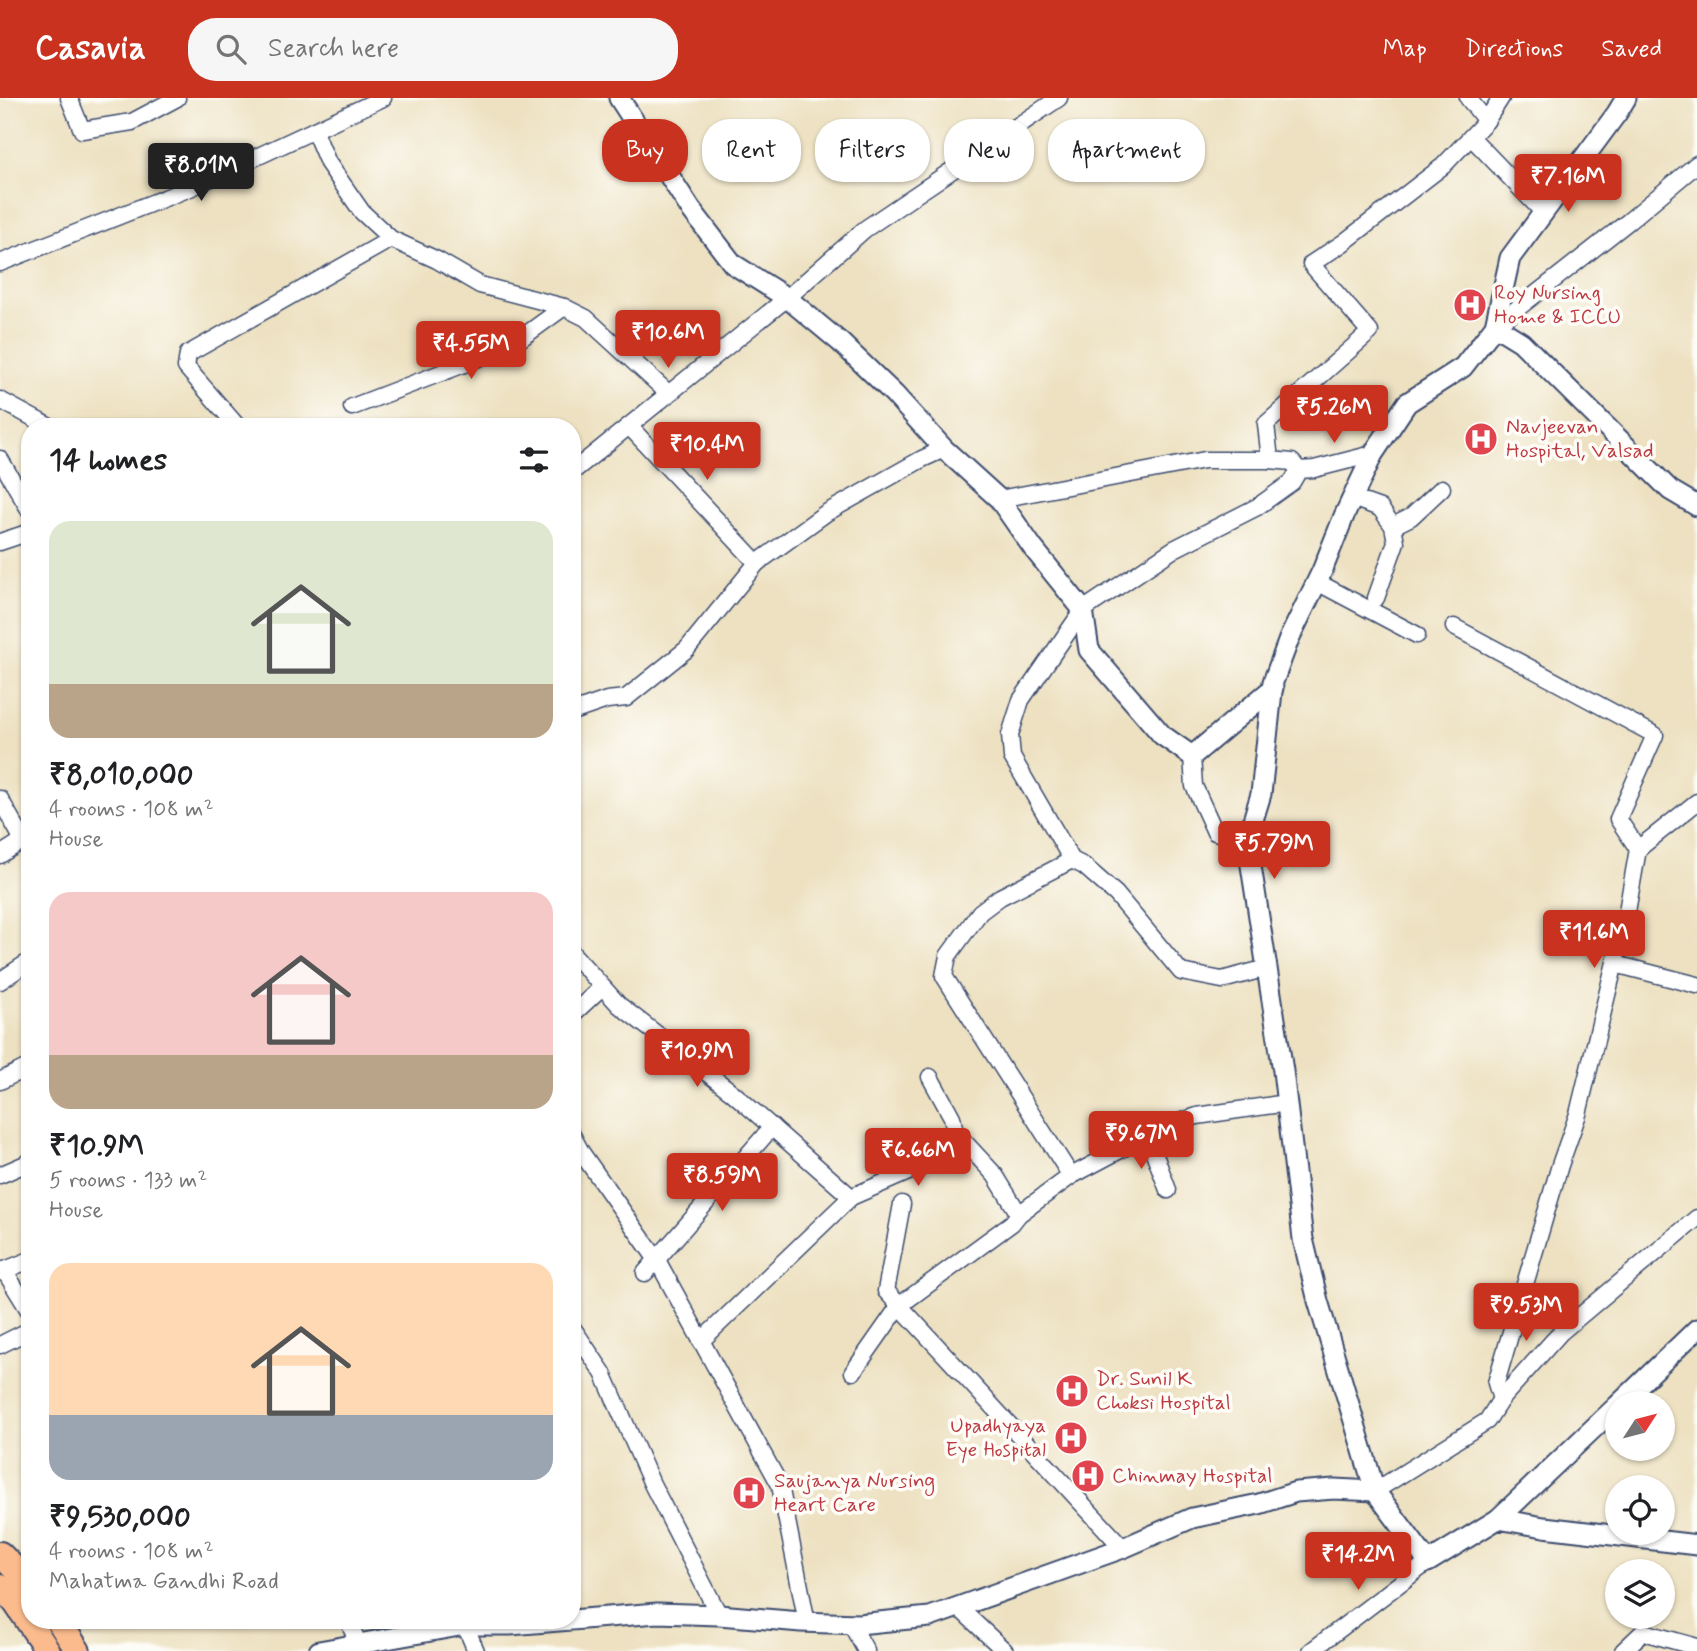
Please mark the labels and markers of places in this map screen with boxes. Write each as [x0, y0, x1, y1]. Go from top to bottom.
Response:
pin: ₹8.01M [144, 144, 258, 203]
pin: ₹7.16M [1511, 155, 1625, 214]
place label: Roy Nursing Home & ICCU [1494, 279, 1621, 331]
hospital icon: Roy Nursing Home & ICCU [1451, 286, 1489, 324]
pin: ₹10.6M [611, 310, 725, 370]
pin: ₹4.55M [414, 322, 528, 381]
pin: ₹5.26M [1277, 386, 1391, 445]
place label: Navjeevan Hospital, Valsad [1506, 413, 1654, 465]
hospital icon: Navjeevan Hospital, Valsad [1462, 420, 1500, 458]
pin: ₹10.4M [650, 422, 764, 482]
pin: ₹5.79M [1217, 822, 1331, 881]
pin: ₹11.6M [1537, 910, 1651, 970]
pin: ₹10.9M [640, 1030, 754, 1089]
pin: ₹9.67M [1084, 1112, 1198, 1171]
pin: ₹6.66M [861, 1128, 975, 1188]
pin: ₹8.59M [665, 1154, 779, 1213]
pin: ₹9.53M [1469, 1284, 1583, 1343]
place label: Dr. Sunil K Choksi Hospital [1096, 1365, 1231, 1417]
hospital icon: Dr. Sunil K Choksi Hospital [1053, 1372, 1091, 1410]
place label: Upadhyaya Eye Hospital [946, 1412, 1046, 1464]
hospital icon: Upadhyaya Eye Hospital [1052, 1419, 1090, 1457]
hospital icon: Chinmay Hospital [1069, 1457, 1107, 1495]
place label: Chinmay Hospital [1112, 1462, 1272, 1490]
place label: Saujanya Nursing Heart Care [774, 1467, 935, 1519]
hospital icon: Saujanya Nursing Heart Care [730, 1474, 768, 1512]
pin: ₹14.2M [1301, 1532, 1415, 1592]

